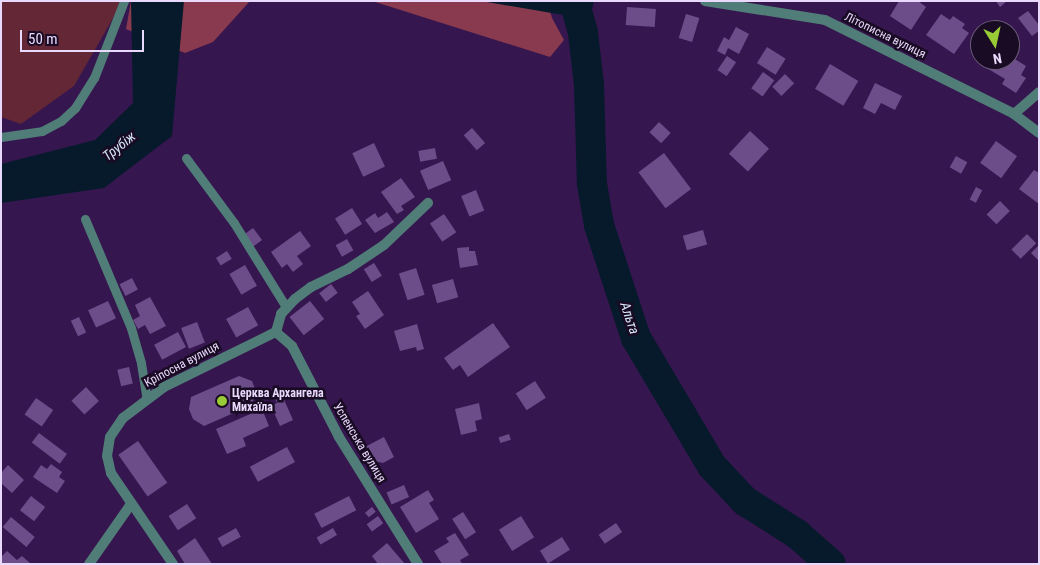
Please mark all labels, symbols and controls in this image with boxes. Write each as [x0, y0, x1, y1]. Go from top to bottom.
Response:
street label: Літописна вулиця [842, 10, 928, 62]
scale bar [22, 20, 146, 52]
north arrow [970, 20, 1020, 70]
text: 50 m [28, 30, 58, 48]
text: N [992, 50, 1003, 67]
water label: Трубіж [99, 128, 139, 164]
water label: Альта [617, 300, 643, 336]
street label: Кріпосна вулиця [142, 339, 222, 391]
place label: Церква Архангела Михаїла [232, 387, 324, 415]
marker: Церква Архангела Михаїла [216, 395, 228, 407]
street label: Успенська вулиця [330, 401, 388, 485]

